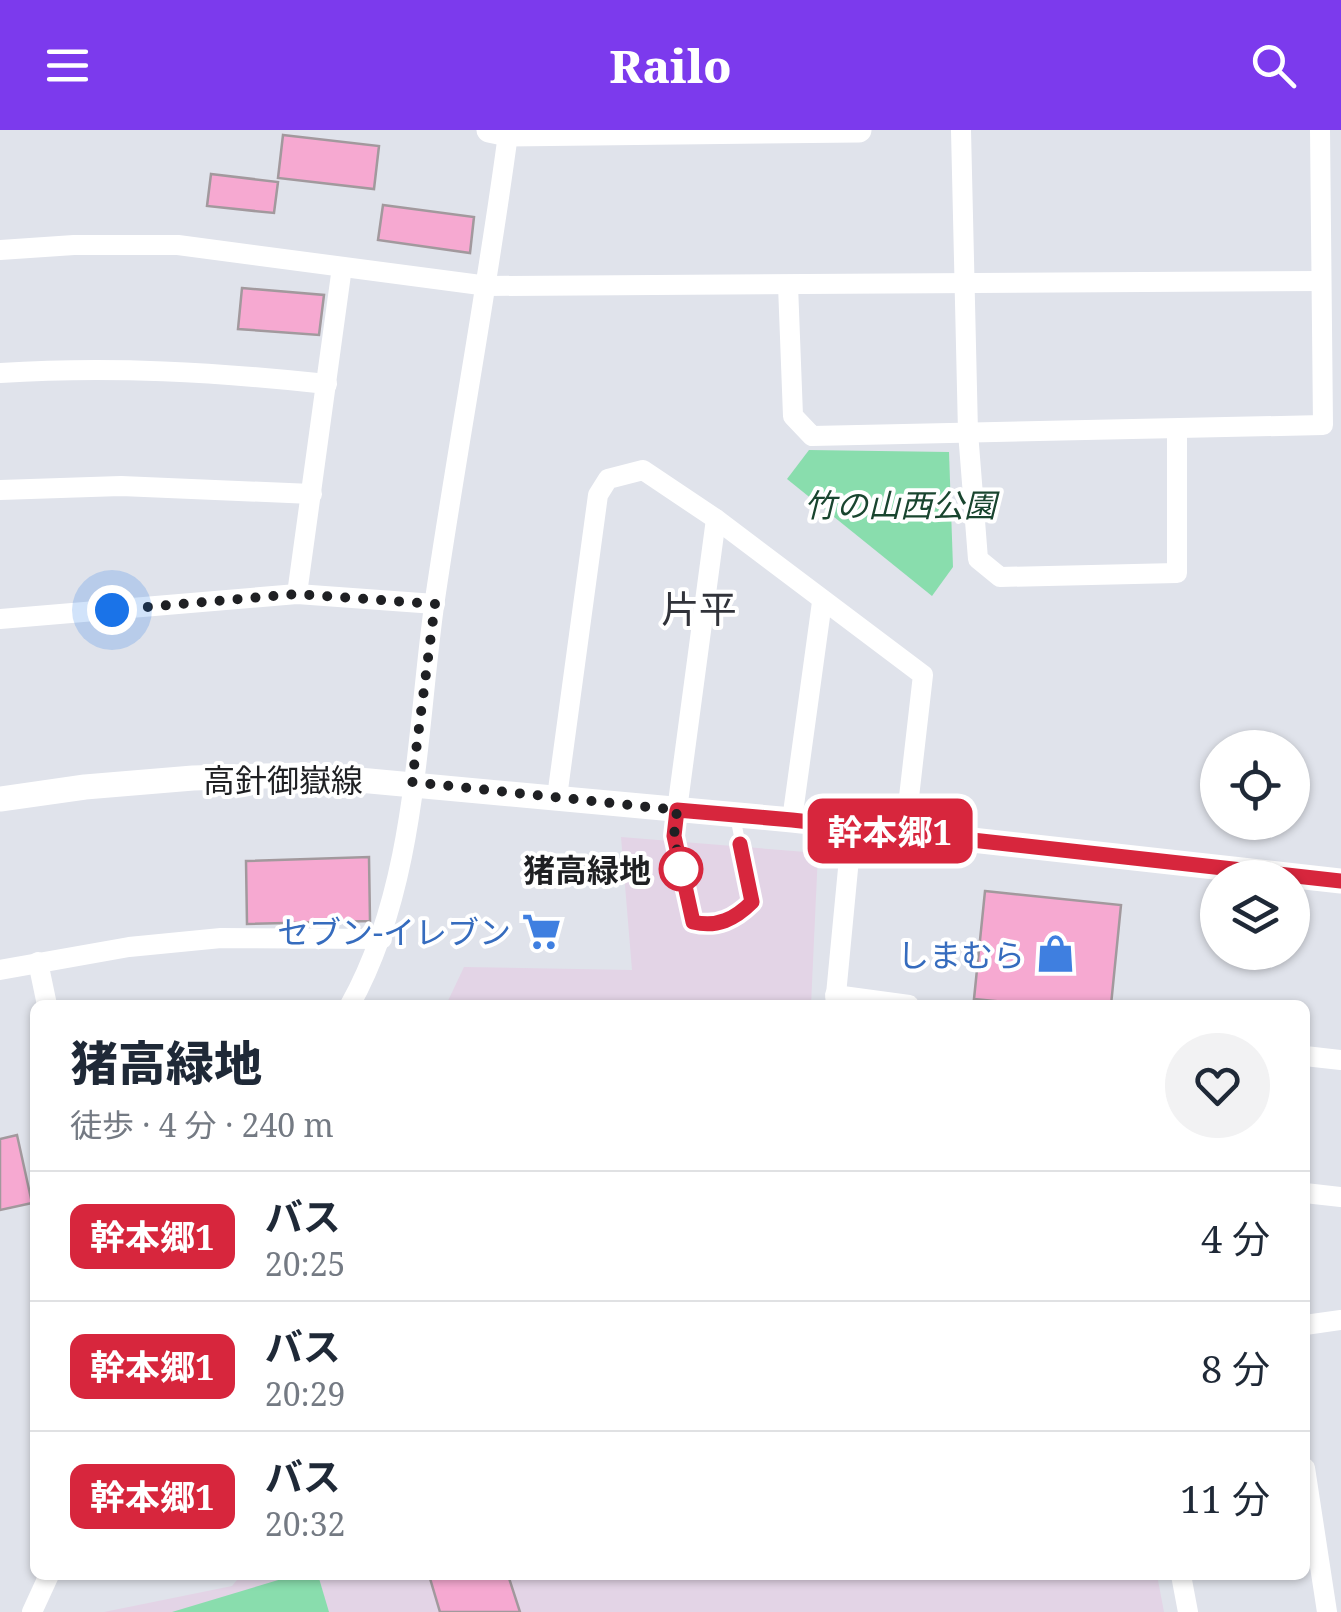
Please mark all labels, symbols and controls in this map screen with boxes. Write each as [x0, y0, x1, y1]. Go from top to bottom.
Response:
text: Railo [610, 35, 732, 96]
icon: menu [40, 38, 95, 93]
icon: search [1246, 38, 1301, 93]
park label: 竹の山西公園 [804, 483, 1000, 526]
district label: 片平 [661, 582, 737, 634]
your location [87, 585, 137, 635]
map controls [1200, 730, 1310, 970]
button: locate [1200, 730, 1310, 840]
street label: 高針御嶽線 [203, 758, 363, 801]
line badge: 幹本郷1 [820, 798, 960, 864]
text: 幹本郷1 [828, 808, 952, 855]
place label: 猪高緑地 [523, 848, 651, 891]
marker: 猪高緑地 [660, 848, 702, 890]
button: layers [1200, 860, 1310, 970]
place label: セブン-イレブン [277, 910, 511, 953]
supermarket icon: セブン-イレブン [520, 910, 562, 952]
place label: しまむら [897, 933, 1025, 976]
shop icon: しまむら [1034, 933, 1076, 975]
text: 猪高緑地 [70, 1030, 262, 1095]
button: heart [1165, 1033, 1270, 1138]
text: 徒歩 · 4 分 · 240 m [70, 1103, 334, 1146]
text: バス [265, 1190, 341, 1242]
text: 4 分 [1201, 1212, 1270, 1264]
text: 幹本郷1 [90, 1213, 215, 1260]
text: 20:25 [265, 1242, 346, 1285]
text: バス [265, 1320, 341, 1372]
text: 8 分 [1201, 1342, 1270, 1394]
text: 幹本郷1 [90, 1343, 215, 1390]
text: 20:29 [265, 1372, 346, 1415]
text: バス [265, 1450, 341, 1502]
text: 11 分 [1180, 1472, 1270, 1524]
text: 幹本郷1 [90, 1473, 215, 1520]
text: 20:32 [265, 1502, 346, 1545]

